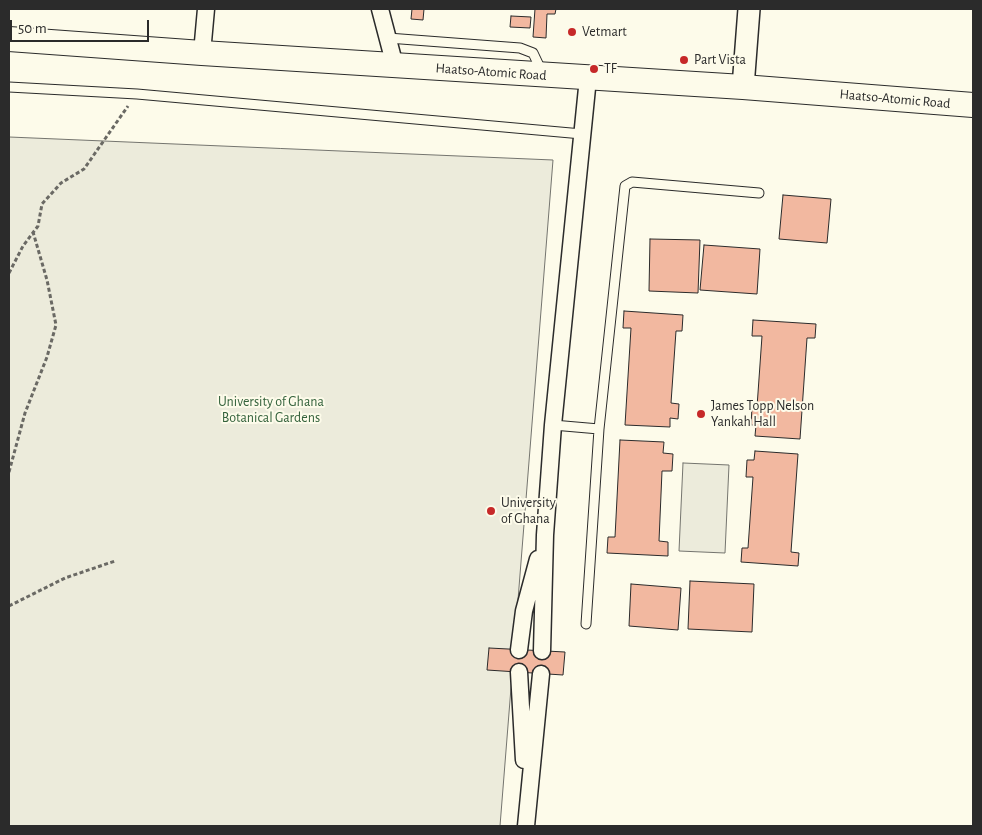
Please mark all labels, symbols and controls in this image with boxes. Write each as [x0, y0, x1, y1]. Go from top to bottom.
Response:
scale bar [12, 10, 151, 42]
text: 50 m [18, 21, 47, 36]
place label: Vetmart [582, 24, 627, 40]
marker: Vetmart [566, 26, 578, 38]
place label: Part Vista [694, 52, 746, 68]
marker: Part Vista [678, 54, 690, 66]
street label: Haatso-Atomic Road [435, 60, 547, 84]
place label: TF [604, 61, 617, 77]
marker: TF [588, 63, 600, 75]
street label: Haatso-Atomic Road [839, 86, 951, 112]
park label: University of Ghana Botanical Gardens [218, 394, 324, 427]
place label: James Topp Nelson Yankah Hall [711, 398, 814, 431]
marker: James Topp Nelson Yankah Hall [695, 408, 707, 420]
place label: University of Ghana [501, 495, 556, 528]
marker: University of Ghana [485, 505, 497, 517]

